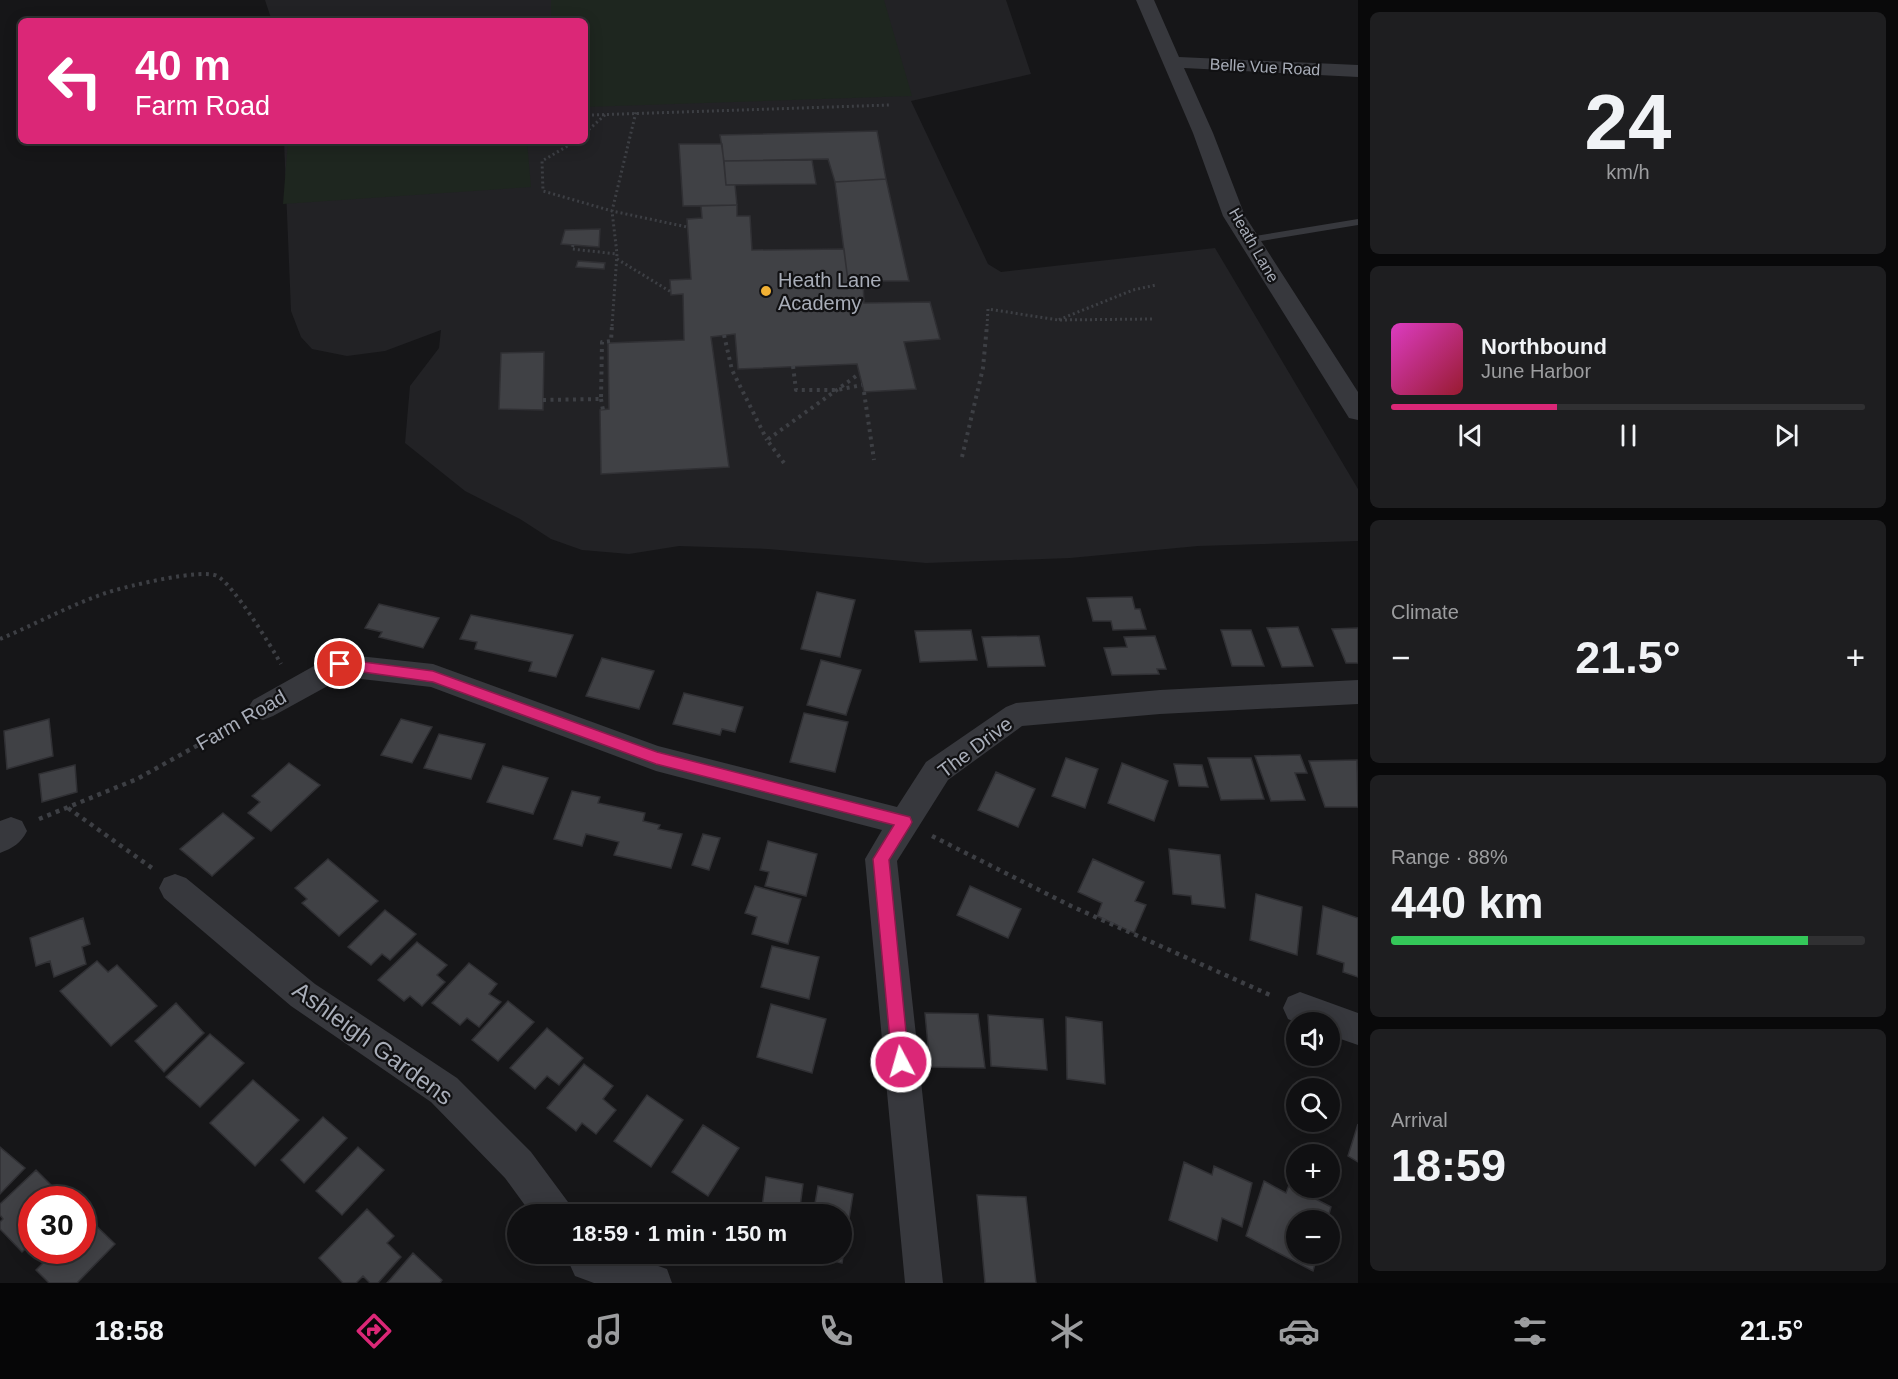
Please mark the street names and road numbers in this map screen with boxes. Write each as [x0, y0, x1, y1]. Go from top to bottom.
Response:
street label: Belle Vue Road [1209, 56, 1321, 78]
street label: Heath Lane [1226, 205, 1282, 285]
street label: Farm Road [192, 685, 290, 755]
street label: The Drive [934, 712, 1016, 782]
street label: Ashleigh Gardens [288, 976, 458, 1110]

